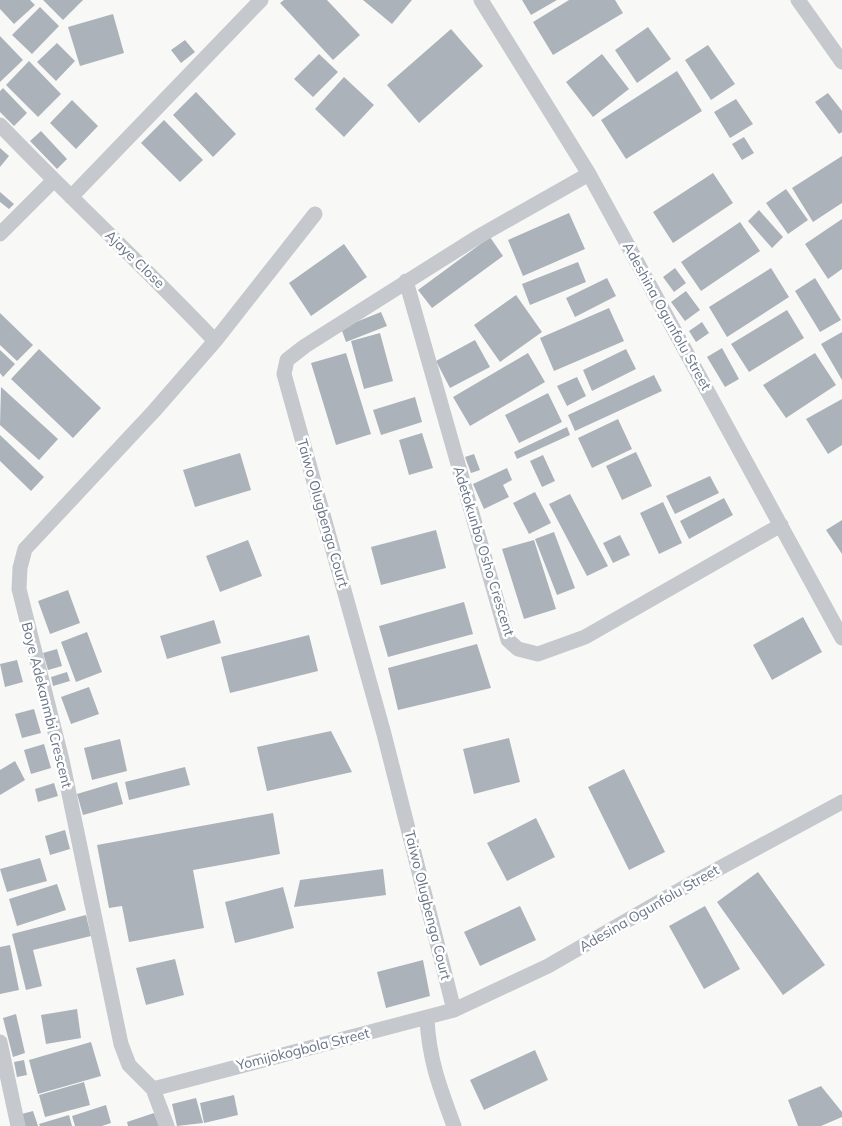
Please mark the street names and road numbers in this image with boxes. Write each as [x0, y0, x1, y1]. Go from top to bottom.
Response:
street label: Ajaye Close [101, 226, 169, 292]
street label: Adeshina Ogunfolu Street [619, 239, 715, 393]
street label: Taiwo Olugbenga Court [293, 437, 353, 589]
street label: Adetokunbo Osho Crescent [450, 464, 518, 638]
street label: Boye Adekanmbi Crescent [18, 620, 76, 790]
street label: Taiwo Olugbenga Court [401, 828, 455, 982]
street label: Adesina Ogunfolu Street [576, 861, 722, 955]
street label: Yomijokogbola Street [234, 1024, 371, 1074]

